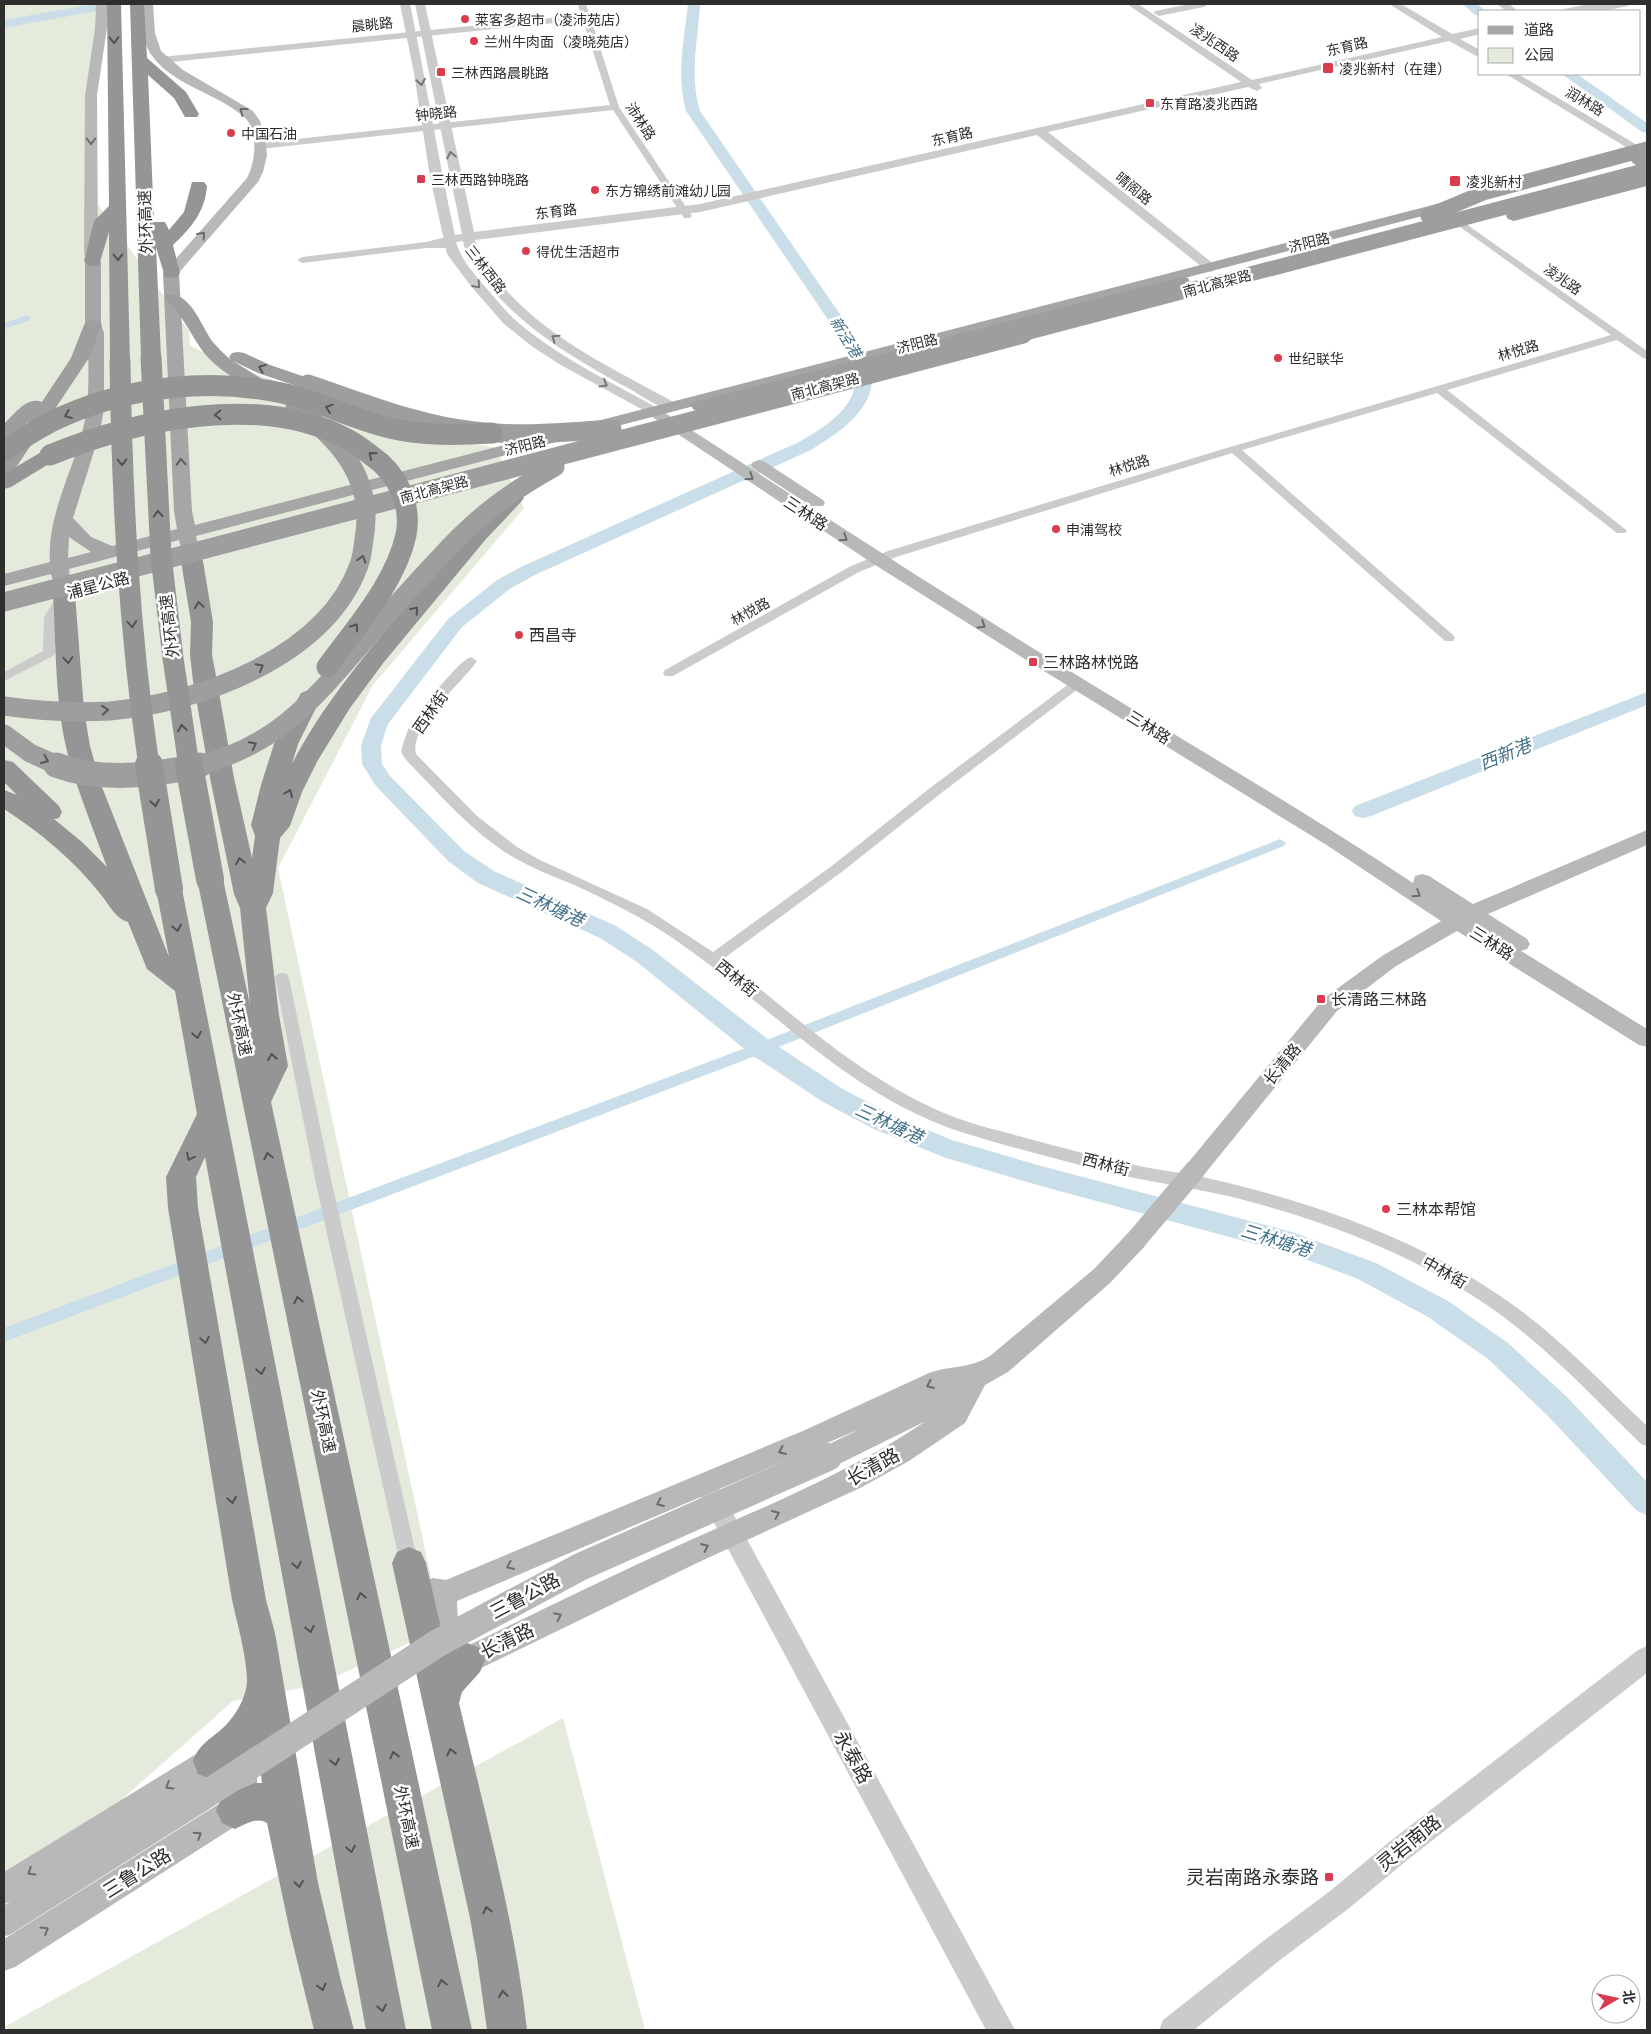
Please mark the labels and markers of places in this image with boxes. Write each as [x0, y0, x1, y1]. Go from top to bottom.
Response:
place label: 莱客多超市（凌沛苑店） [475, 11, 629, 28]
marker: 莱客多超市（凌沛苑店） [459, 13, 471, 25]
place label: 兰州牛肉面（凌晓苑店） [484, 33, 638, 50]
marker: 兰州牛肉面（凌晓苑店） [468, 35, 480, 47]
place label: 凌兆新村（在建） [1339, 60, 1451, 77]
marker: 凌兆新村（在建） [1321, 61, 1335, 75]
place label: 三林西路晨眺路 [451, 64, 549, 81]
marker: 三林西路晨眺路 [435, 66, 447, 78]
place label: 东育路凌兆西路 [1160, 95, 1258, 112]
marker: 东育路凌兆西路 [1144, 97, 1156, 109]
place label: 中国石油 [241, 125, 297, 142]
marker: 中国石油 [225, 127, 237, 139]
place label: 三林西路钟晓路 [431, 171, 529, 188]
marker: 三林西路钟晓路 [415, 173, 427, 185]
place label: 凌兆新村 [1466, 173, 1522, 190]
marker: 凌兆新村 [1448, 174, 1462, 188]
place label: 东方锦绣前滩幼儿园 [605, 182, 731, 199]
marker: 东方锦绣前滩幼儿园 [589, 184, 601, 196]
place label: 得优生活超市 [536, 243, 620, 260]
marker: 得优生活超市 [520, 245, 532, 257]
place label: 世纪联华 [1288, 350, 1344, 367]
marker: 世纪联华 [1272, 352, 1284, 364]
place label: 申浦驾校 [1066, 521, 1122, 538]
marker: 申浦驾校 [1050, 523, 1062, 535]
place label: 西昌寺 [529, 625, 577, 645]
marker: 西昌寺 [513, 629, 525, 641]
place label: 三林路林悦路 [1043, 652, 1139, 672]
marker: 三林路林悦路 [1027, 656, 1039, 668]
place label: 长清路三林路 [1331, 989, 1427, 1009]
marker: 长清路三林路 [1315, 993, 1327, 1005]
place label: 三林本帮馆 [1396, 1199, 1476, 1219]
marker: 三林本帮馆 [1380, 1203, 1392, 1215]
place label: 灵岩南路永泰路 [1186, 1866, 1319, 1889]
marker: 灵岩南路永泰路 [1323, 1871, 1335, 1883]

